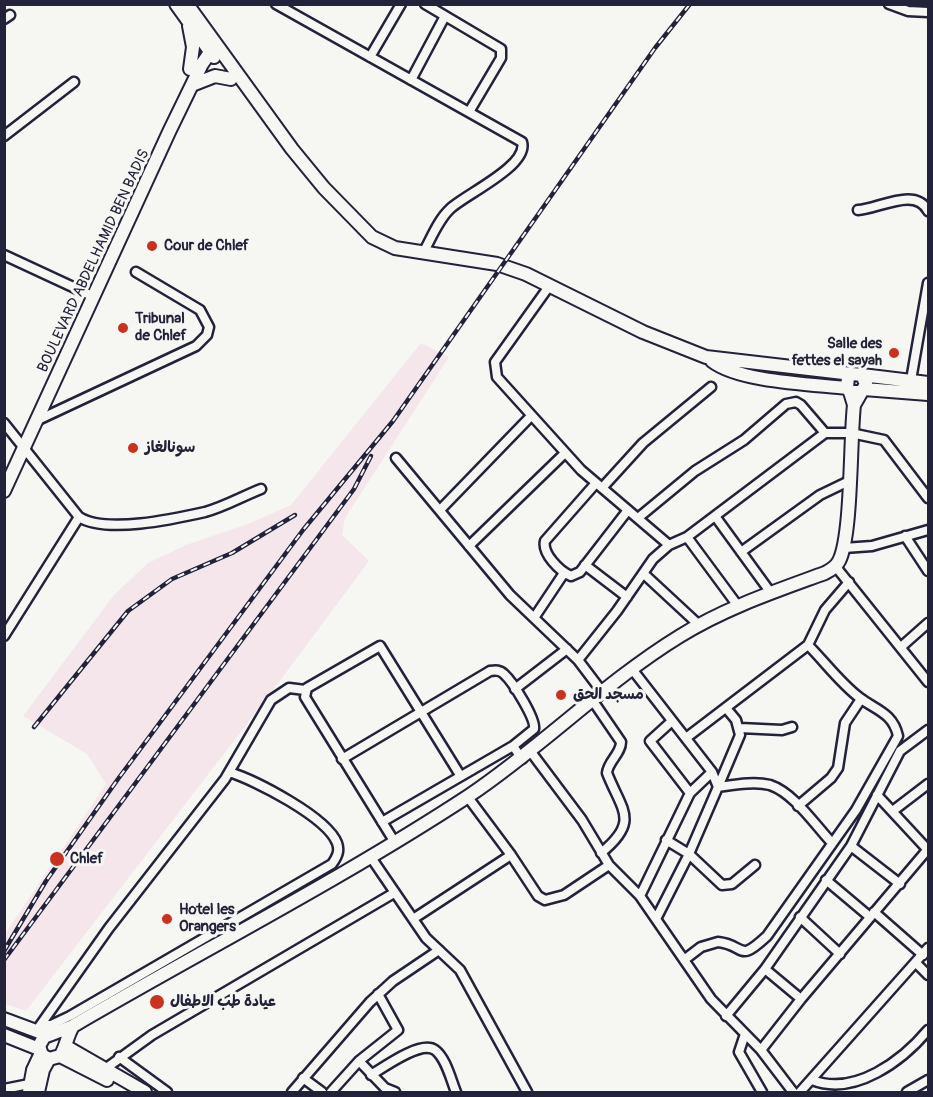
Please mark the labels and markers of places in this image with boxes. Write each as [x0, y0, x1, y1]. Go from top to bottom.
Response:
place label: Cour de Chlef [164, 237, 249, 255]
marker: Cour de Chlef [145, 239, 159, 253]
place label: Tribunal de Chlef [135, 310, 186, 345]
marker: Tribunal de Chlef [116, 321, 130, 335]
place label: Salle des fettes el sayah [792, 335, 882, 370]
marker: Salle des fettes el sayah [887, 346, 901, 360]
place label: سونالغاز [145, 439, 195, 457]
marker: سونالغاز [126, 441, 140, 455]
place label: مسجد الحق [573, 686, 644, 704]
marker: مسجد الحق [554, 688, 568, 702]
marker: Chlef [48, 850, 66, 868]
place label: Chlef [70, 850, 103, 868]
place label: Hotel les Orangers [179, 901, 236, 936]
marker: Hotel les Orangers [160, 912, 174, 926]
marker: عيادة طب الاطفال [148, 993, 166, 1011]
place label: عيادة طب الاطفال [170, 993, 276, 1011]

